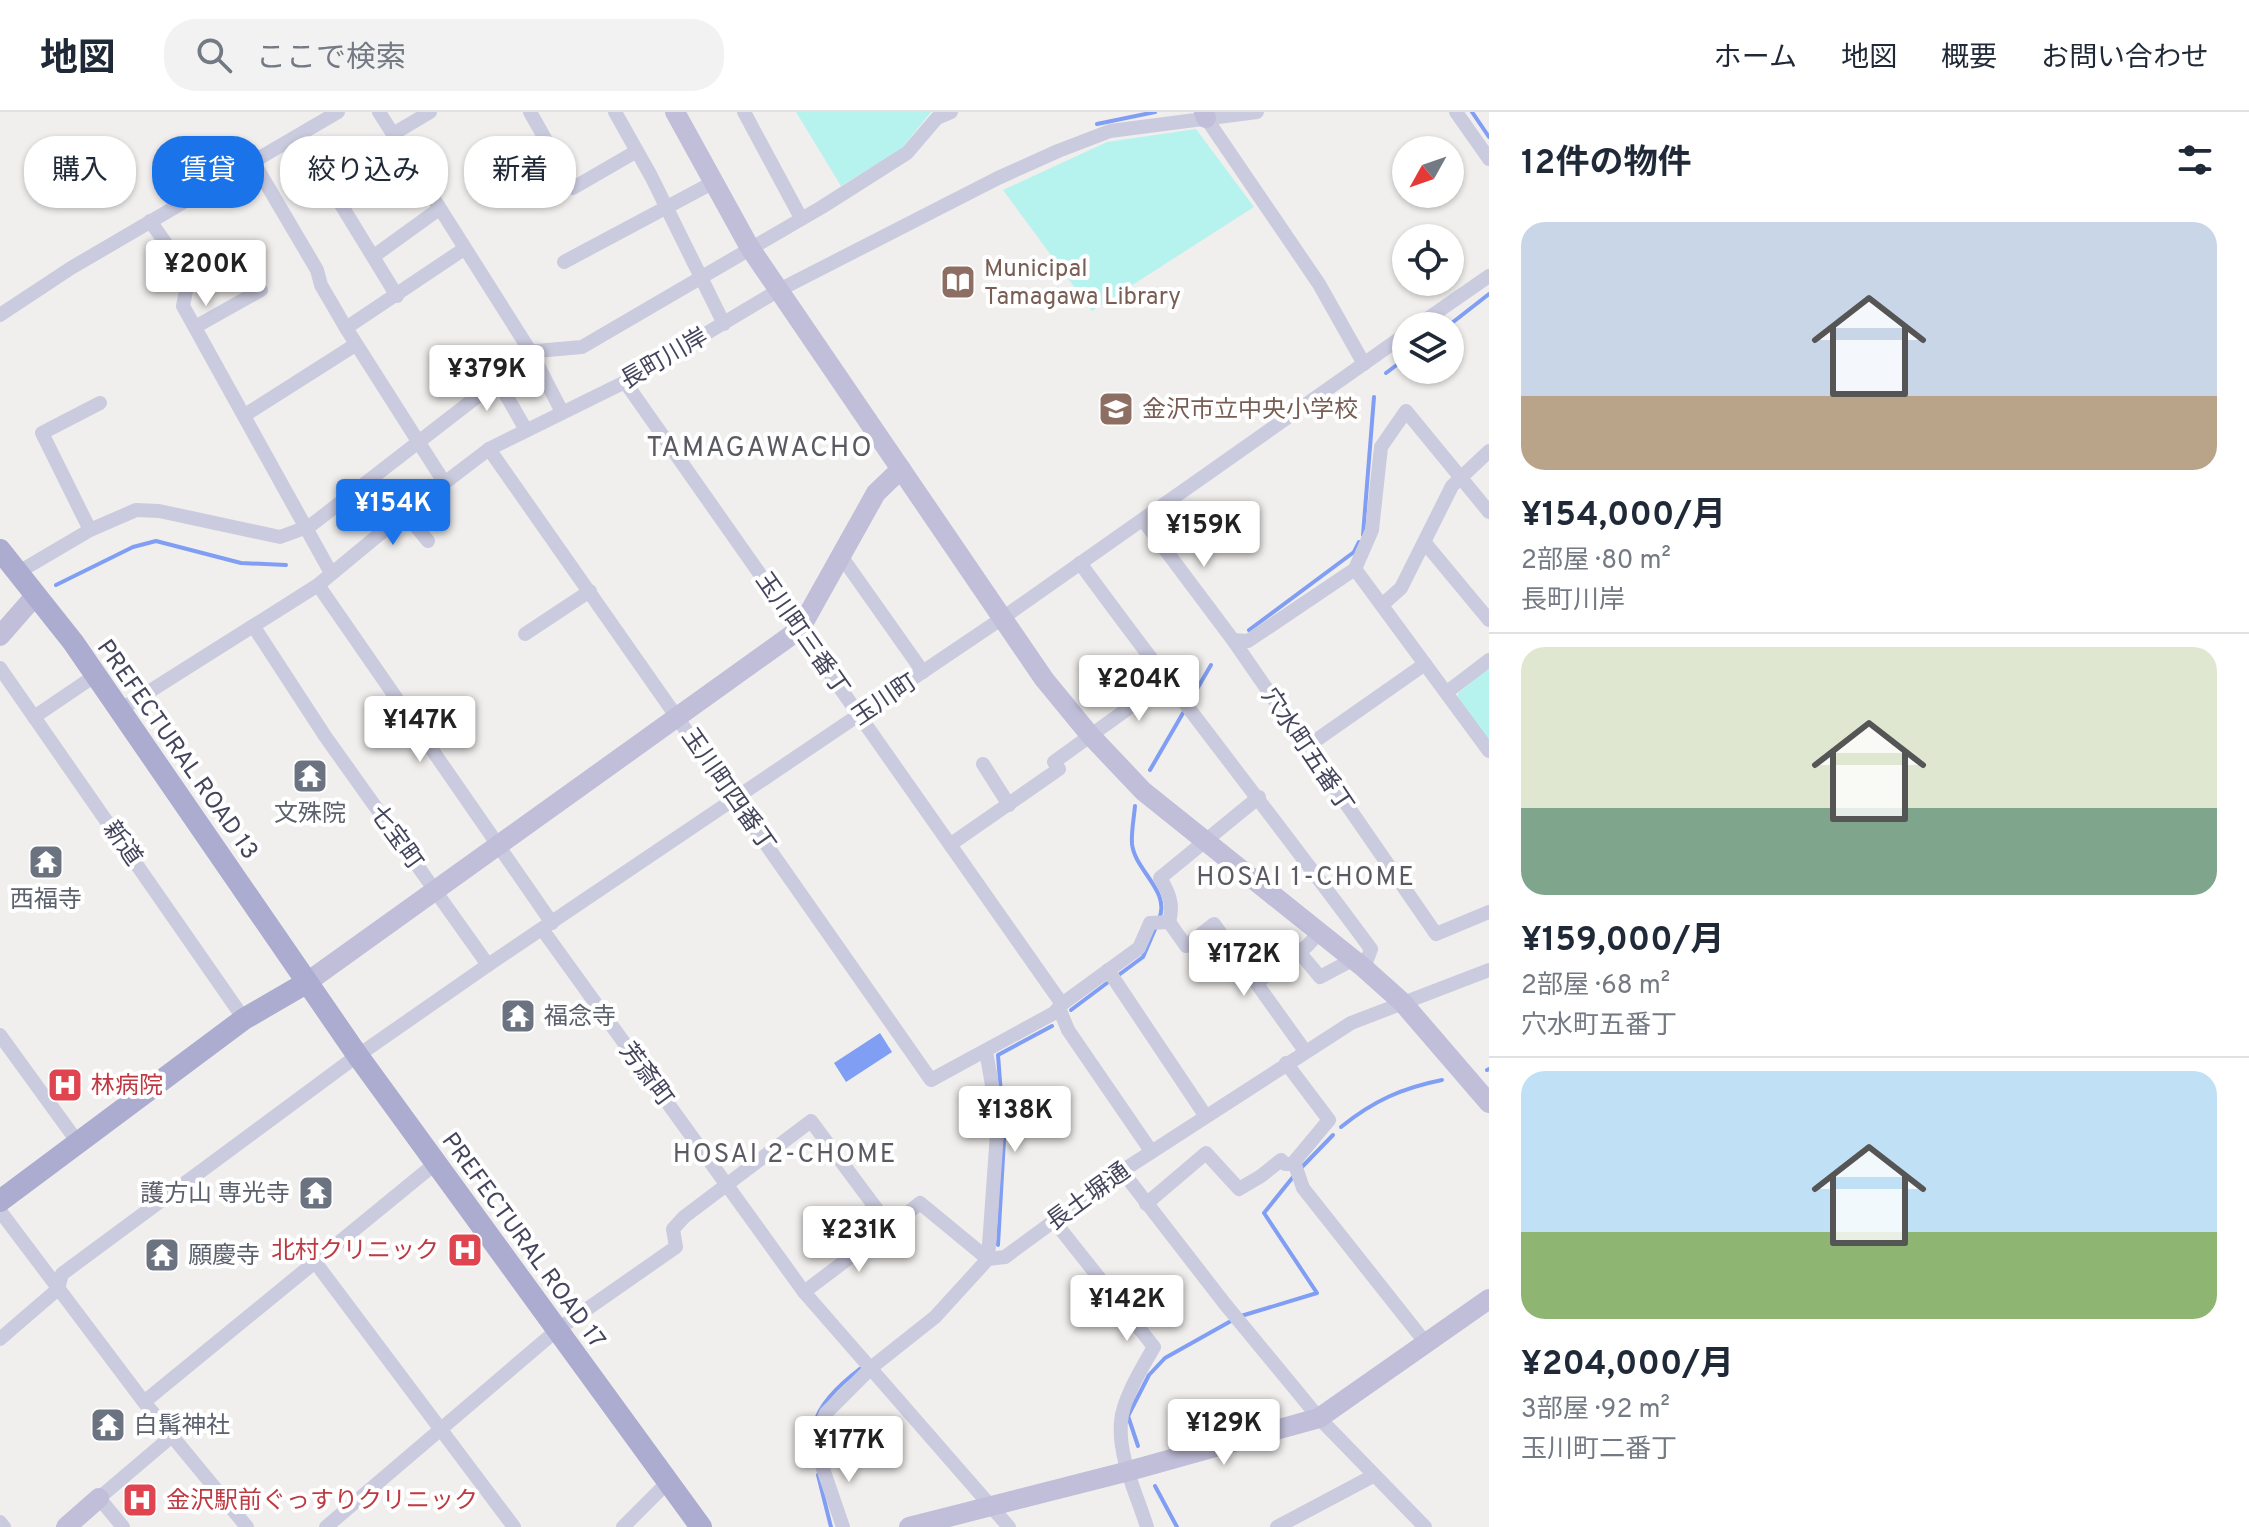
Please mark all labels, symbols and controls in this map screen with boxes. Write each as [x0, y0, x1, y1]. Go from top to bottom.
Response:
search box [164, 19, 724, 91]
icon: search [192, 33, 236, 77]
text: 地図 [40, 36, 116, 85]
text: ここで検索 [256, 41, 406, 78]
text: ホーム [1714, 41, 1797, 77]
text: 地図 [1841, 41, 1897, 77]
text: 概要 [1941, 41, 1997, 77]
text: お問い合わせ [2041, 41, 2209, 77]
chip: 購入 [24, 136, 136, 208]
chip: 賃貸 [152, 136, 264, 208]
chip: 絞り込み [280, 136, 448, 208]
chip: 新着 [464, 136, 576, 208]
north arrow [1392, 136, 1464, 208]
map controls [1392, 136, 1464, 384]
icon: filters [2173, 138, 2217, 182]
text: 12件の物件 [1521, 143, 1691, 186]
button: locate [1392, 224, 1464, 296]
pin: ¥200K [150, 240, 262, 308]
text: ¥200K [164, 249, 248, 282]
place label: Municipal Tamagawa Library [984, 255, 1181, 313]
library icon: Municipal Tamagawa Library [939, 263, 977, 301]
icon: home [1797, 274, 1941, 418]
button: layers [1392, 312, 1464, 384]
street label: 長町川岸 [616, 323, 714, 397]
pin: ¥379K [431, 345, 543, 413]
text: ¥379K [447, 354, 527, 387]
school or university icon: 金沢市立中央小学校 [1097, 390, 1135, 428]
place label: 金沢市立中央小学校 [1142, 396, 1358, 426]
district label: TAMAGAWACHO [646, 431, 874, 467]
pin: ¥154K [337, 479, 449, 547]
text: ¥154K [354, 488, 432, 521]
text: ¥154,000/月 [1521, 495, 1726, 538]
pin: ¥159K [1148, 501, 1260, 569]
text: ¥159K [1166, 510, 1242, 543]
text: 2部屋 · 80 m² [1521, 545, 1671, 578]
street label: 玉川町三番丁 [748, 568, 855, 703]
text: 長町川岸 [1521, 585, 1625, 618]
street label: PREFECTURAL ROAD 13 [89, 634, 264, 866]
pin: ¥204K [1083, 655, 1195, 723]
text: ¥204K [1097, 664, 1181, 697]
street label: 玉川町 [847, 668, 923, 733]
street label: 穴水町五番丁 [1254, 683, 1359, 819]
pin: ¥147K [364, 696, 476, 764]
icon: home [1797, 699, 1941, 843]
text: ¥147K [382, 705, 458, 738]
street label: 玉川町四番丁 [674, 724, 781, 859]
temple icon: 文殊院 [291, 757, 329, 795]
place label: 文殊院 [274, 800, 346, 830]
street label: 七宝町 [362, 800, 429, 876]
street label: 新道 [95, 816, 147, 872]
temple icon: 西福寺 [27, 843, 65, 881]
district label: HOSAI 1-CHOME [1196, 862, 1416, 895]
place label: 西福寺 [10, 886, 82, 916]
text: ¥159,000/月 [1521, 920, 1724, 963]
pin: ¥172K [1188, 930, 1300, 998]
text: ¥172K [1207, 939, 1281, 972]
text: 2部屋 · 68 m² [1521, 970, 1670, 1003]
temple icon: 福念寺 [499, 997, 537, 1035]
place label: 福念寺 [544, 1003, 616, 1033]
text: 穴水町五番丁 [1521, 1010, 1677, 1043]
street label: 芳斎町 [612, 1037, 679, 1113]
hospital icon: 林病院 [46, 1066, 84, 1104]
place label: 林病院 [91, 1072, 163, 1102]
pin: ¥138K [959, 1086, 1071, 1154]
text: ¥138K [977, 1095, 1053, 1128]
icon: home [1797, 1123, 1941, 1267]
street label: PREFECTURAL ROAD 17 [434, 1127, 611, 1355]
district label: HOSAI 2-CHOME [673, 1139, 897, 1172]
street label: 長土塀通 [1042, 1157, 1137, 1238]
temple icon: 護方山 専光寺 [297, 1174, 335, 1212]
place label: 護方山 専光寺 [140, 1180, 290, 1210]
pin: ¥231K [803, 1206, 915, 1274]
text: ¥231K [821, 1215, 897, 1248]
hospital icon: 北村クリニック [446, 1231, 484, 1269]
temple icon: 願慶寺 [143, 1236, 181, 1274]
place label: 北村クリニック [271, 1237, 439, 1267]
place label: 願慶寺 [188, 1242, 260, 1272]
pin: ¥142K [1071, 1275, 1183, 1343]
text: ¥142K [1088, 1284, 1166, 1317]
text: ¥204,000/月 [1521, 1344, 1734, 1387]
text: 3部屋 · 92 m² [1521, 1394, 1670, 1427]
pin: ¥129K [1168, 1399, 1280, 1467]
temple icon: 白髯神社 [89, 1406, 127, 1444]
text: ¥129K [1186, 1408, 1262, 1441]
place label: 白髯神社 [134, 1412, 230, 1442]
pin: ¥177K [793, 1416, 905, 1484]
text: ¥177K [813, 1425, 885, 1458]
text: 玉川町二番丁 [1521, 1434, 1677, 1467]
hospital icon: 金沢駅前ぐっすりクリニック [121, 1481, 159, 1519]
place label: 金沢駅前ぐっすりクリニック [166, 1487, 478, 1517]

